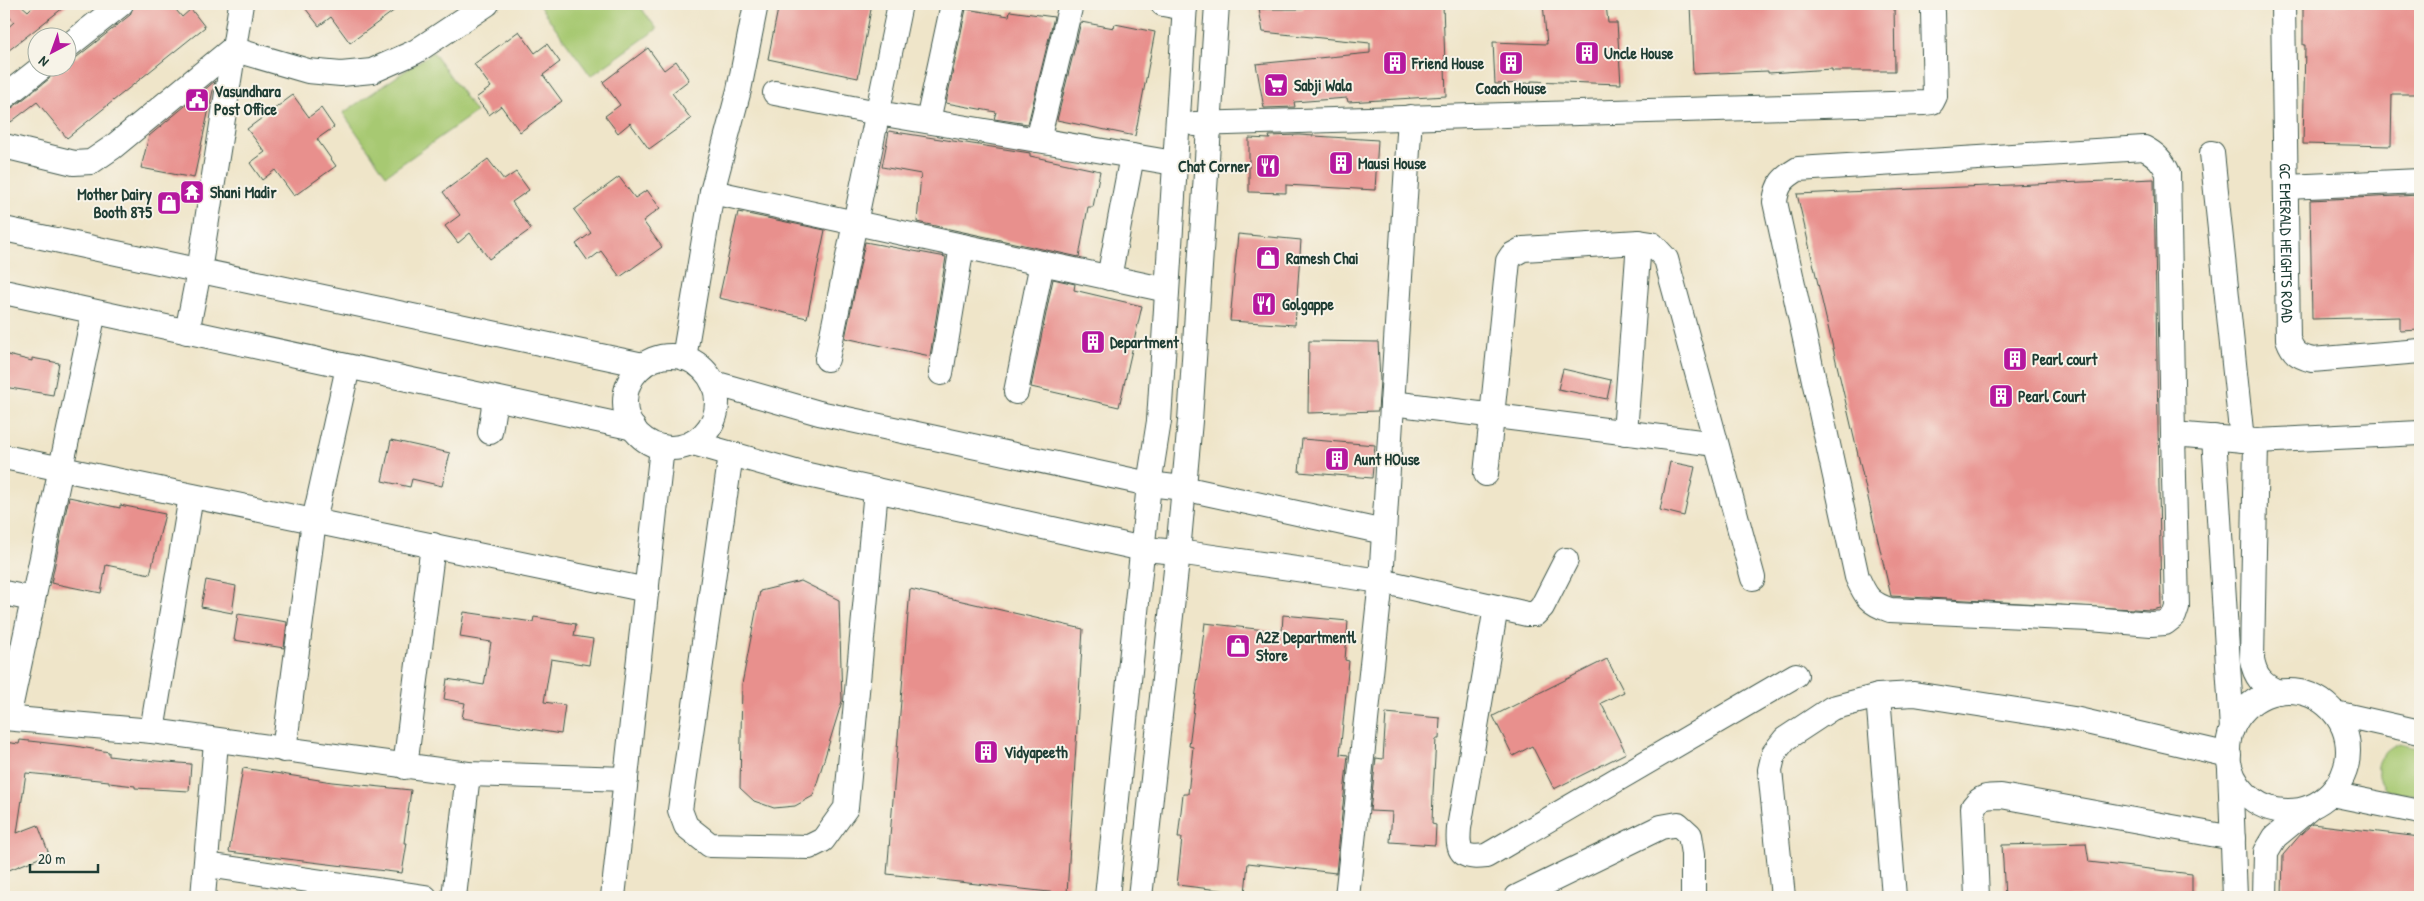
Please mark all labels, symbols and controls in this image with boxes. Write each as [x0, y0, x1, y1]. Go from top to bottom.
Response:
north arrow [28, 28, 78, 78]
building icon: Uncle House [1574, 40, 1600, 66]
place label: Uncle House [1604, 42, 1674, 64]
building icon: Friend House [1382, 50, 1408, 76]
building icon: Coach House [1498, 50, 1524, 76]
text: N [34, 52, 52, 72]
place label: Friend House [1411, 52, 1485, 74]
supermarket icon: Sabji Wala [1263, 72, 1289, 98]
place label: Sabji Wala [1294, 74, 1353, 96]
place label: Coach House [1476, 77, 1547, 99]
place label: Vasundhara Post Office [214, 80, 281, 120]
public building icon: Vasundhara Post Office [184, 87, 210, 113]
building icon: Mausi House [1328, 150, 1354, 176]
place label: Mausi House [1358, 152, 1427, 174]
restaurant icon: Chat Corner [1255, 153, 1281, 179]
place label: Chat Corner [1178, 155, 1251, 177]
street label: GC EMERALD HEIGHTS ROAD [2274, 163, 2299, 323]
temple icon: Shani Madir [179, 179, 205, 205]
place label: Shani Madir [210, 181, 277, 203]
place label: Mother Dairy Booth 875 [77, 183, 152, 223]
shop icon: Mother Dairy Booth 875 [156, 190, 182, 216]
shop icon: Ramesh Chai [1255, 245, 1281, 271]
place label: Ramesh Chai [1286, 247, 1359, 269]
restaurant icon: Golgappe [1251, 291, 1277, 317]
place label: Golgappe [1282, 293, 1334, 316]
building icon: Department [1080, 329, 1106, 355]
place label: Department [1110, 331, 1179, 354]
building icon: Pearl court [2002, 346, 2028, 372]
place label: Pearl court [2032, 348, 2098, 370]
building icon: Pearl Court [1988, 383, 2014, 409]
place label: Pearl Court [2018, 385, 2086, 407]
building icon: Aunt HOuse [1324, 446, 1350, 472]
place label: Aunt HOuse [1354, 448, 1421, 470]
place label: A2Z Departmentl Store [1256, 626, 1357, 666]
shop icon: A2Z Departmentl Store [1225, 633, 1251, 659]
building icon: Vidyapeeth [973, 739, 999, 765]
place label: Vidyapeeth [1004, 741, 1068, 764]
scale bar [30, 841, 98, 873]
text: 20 m [38, 848, 65, 869]

